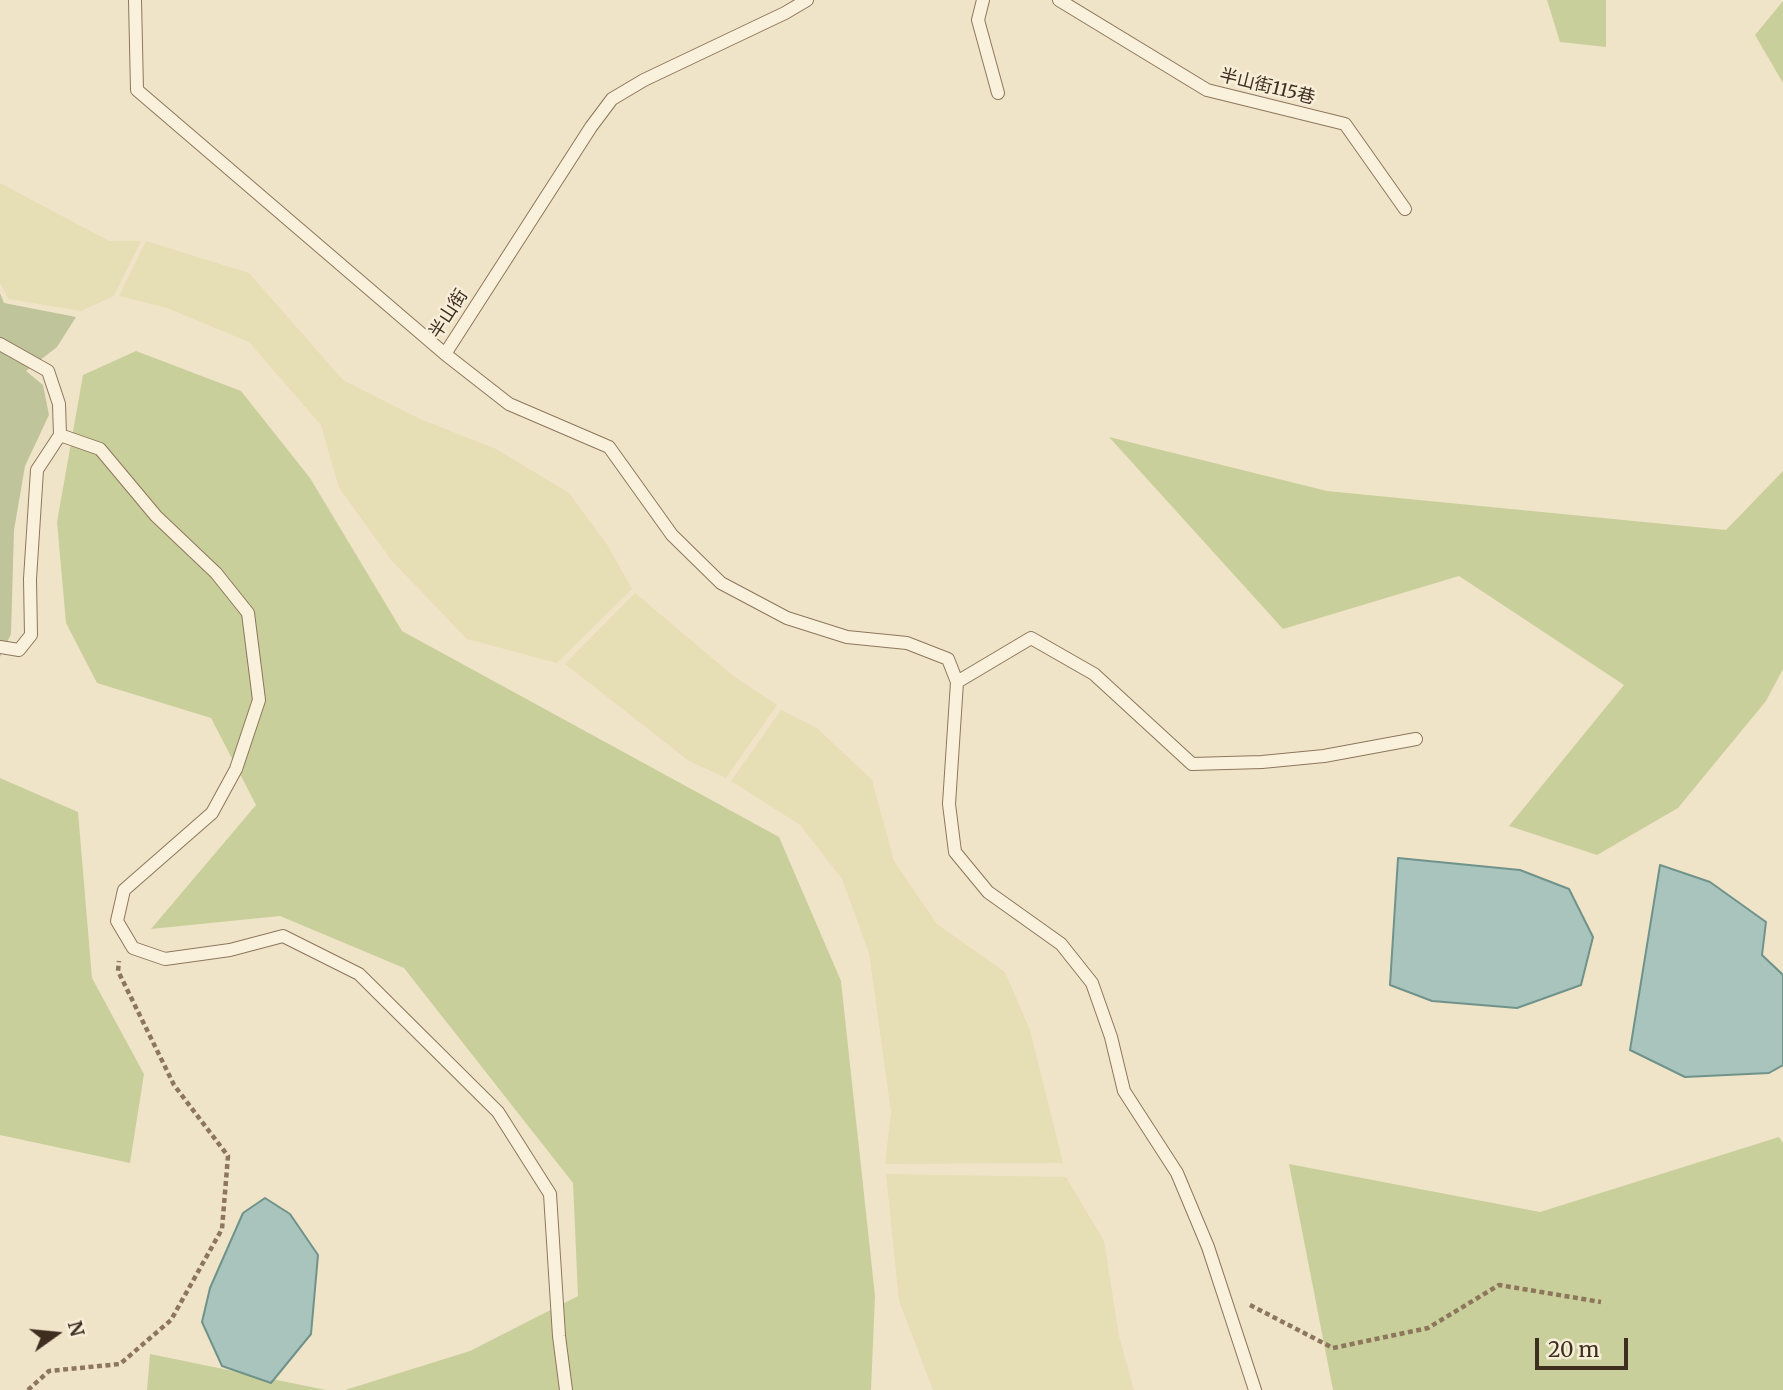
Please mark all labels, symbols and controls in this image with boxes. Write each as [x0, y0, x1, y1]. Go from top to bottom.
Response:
street label: 半山街115巷 [1217, 65, 1317, 109]
street label: 半山街 [425, 285, 473, 343]
north arrow [21, 1299, 91, 1369]
text: N [63, 1318, 90, 1339]
scale bar [1538, 1324, 1631, 1368]
text: 20 m [1548, 1336, 1599, 1363]

